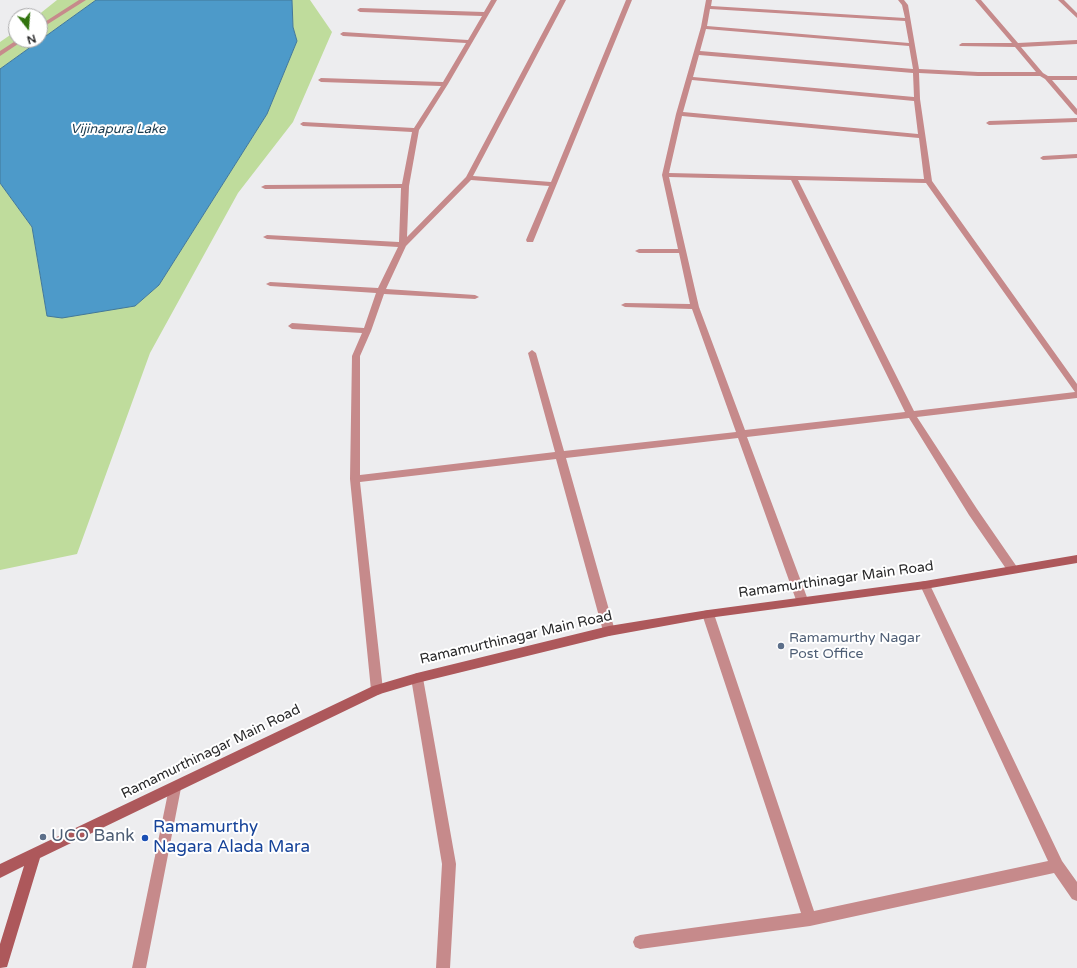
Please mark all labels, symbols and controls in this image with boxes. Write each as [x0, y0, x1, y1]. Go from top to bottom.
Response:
north arrow [8, 8, 48, 48]
text: N [25, 31, 37, 47]
water label: Vijinapura Lake [71, 122, 165, 138]
street label: Ramamurthinagar Main Road [737, 558, 935, 602]
street label: Ramamurthinagar Main Road [418, 608, 614, 668]
place label: Ramamurthy Nagar Post Office [789, 630, 920, 662]
marker: Ramamurthy Nagar Post Office [776, 641, 786, 651]
street label: Ramamurthinagar Main Road [119, 701, 303, 803]
place label: Ramamurthy Nagara Alada Mara [153, 818, 310, 858]
place label: UCO Bank [51, 827, 135, 847]
marker: UCO Bank [38, 832, 48, 842]
marker: Ramamurthy Nagara Alada Mara [140, 833, 150, 843]

